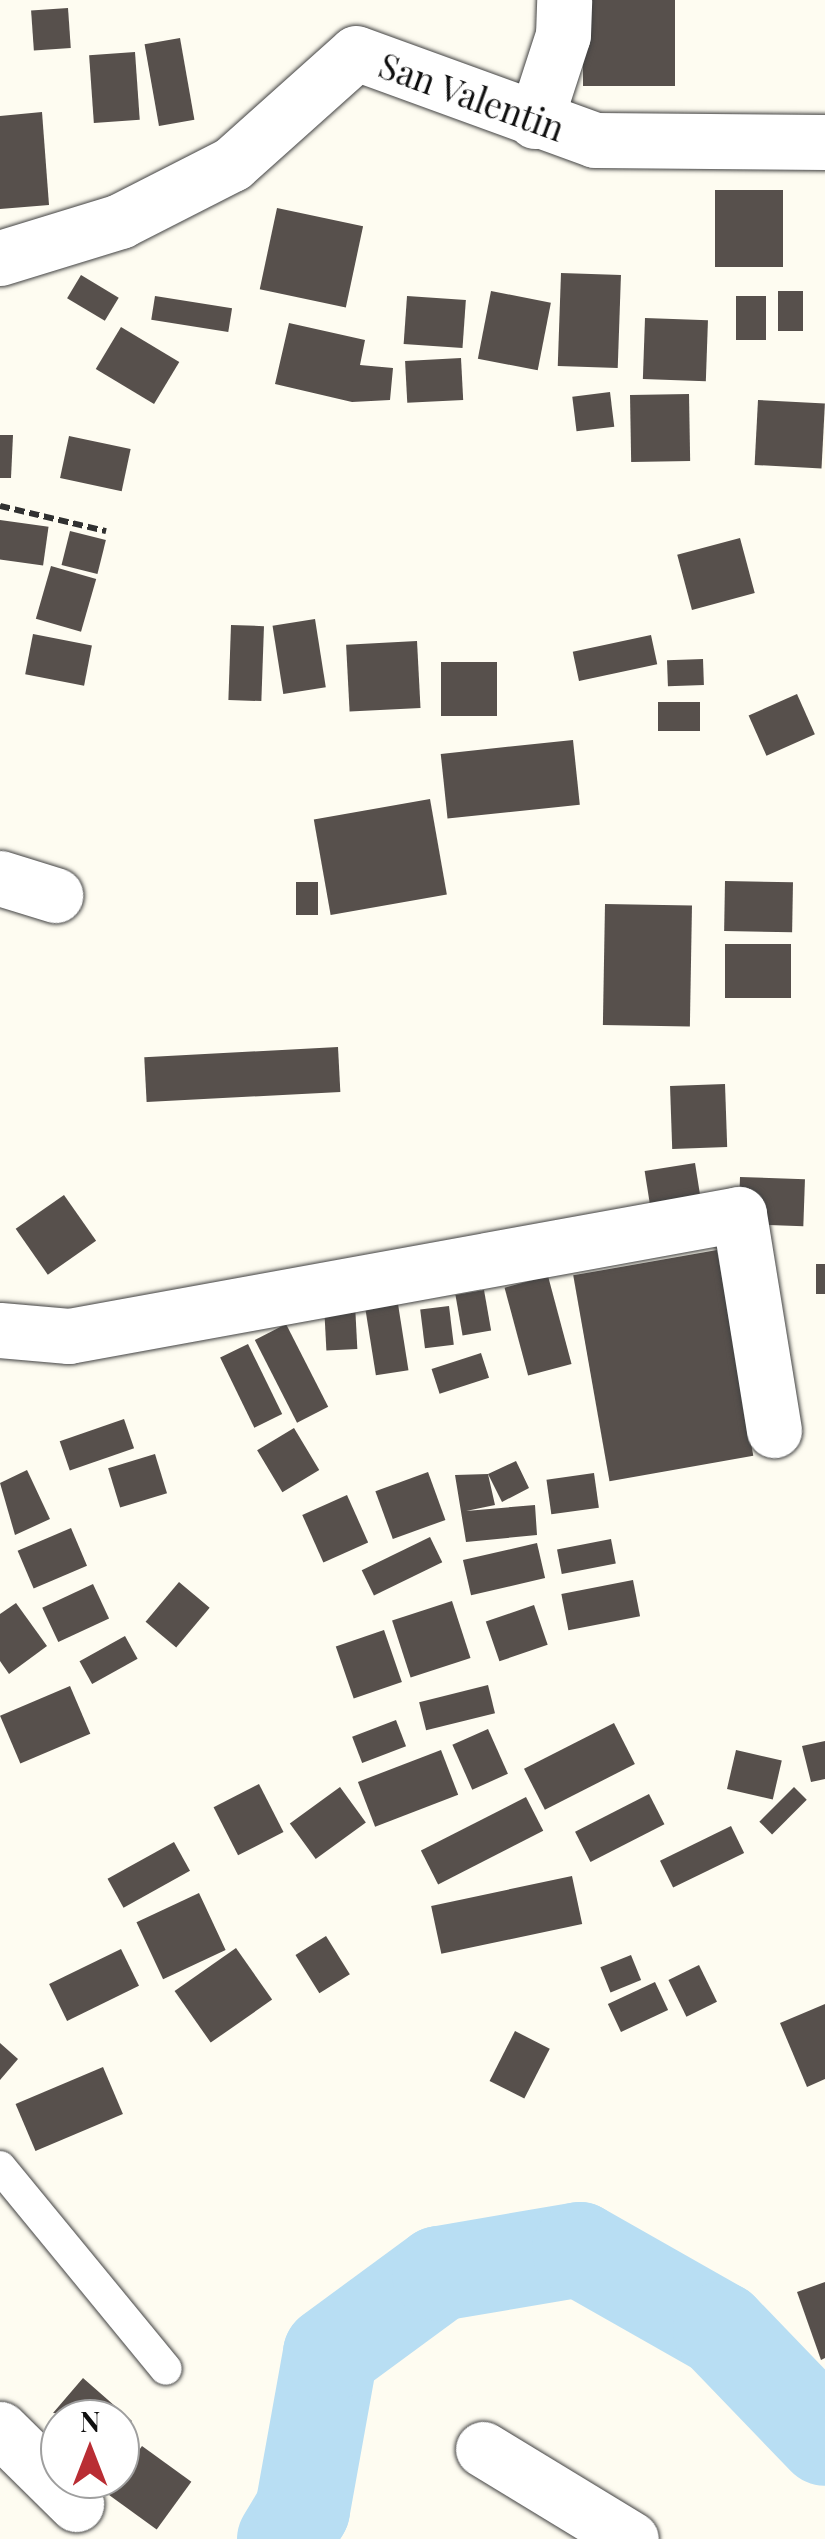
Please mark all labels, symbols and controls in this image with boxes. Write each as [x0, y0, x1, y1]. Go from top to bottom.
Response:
street label: San Valentin [373, 43, 571, 149]
north arrow [40, 2399, 140, 2499]
text: N [80, 2402, 100, 2439]

